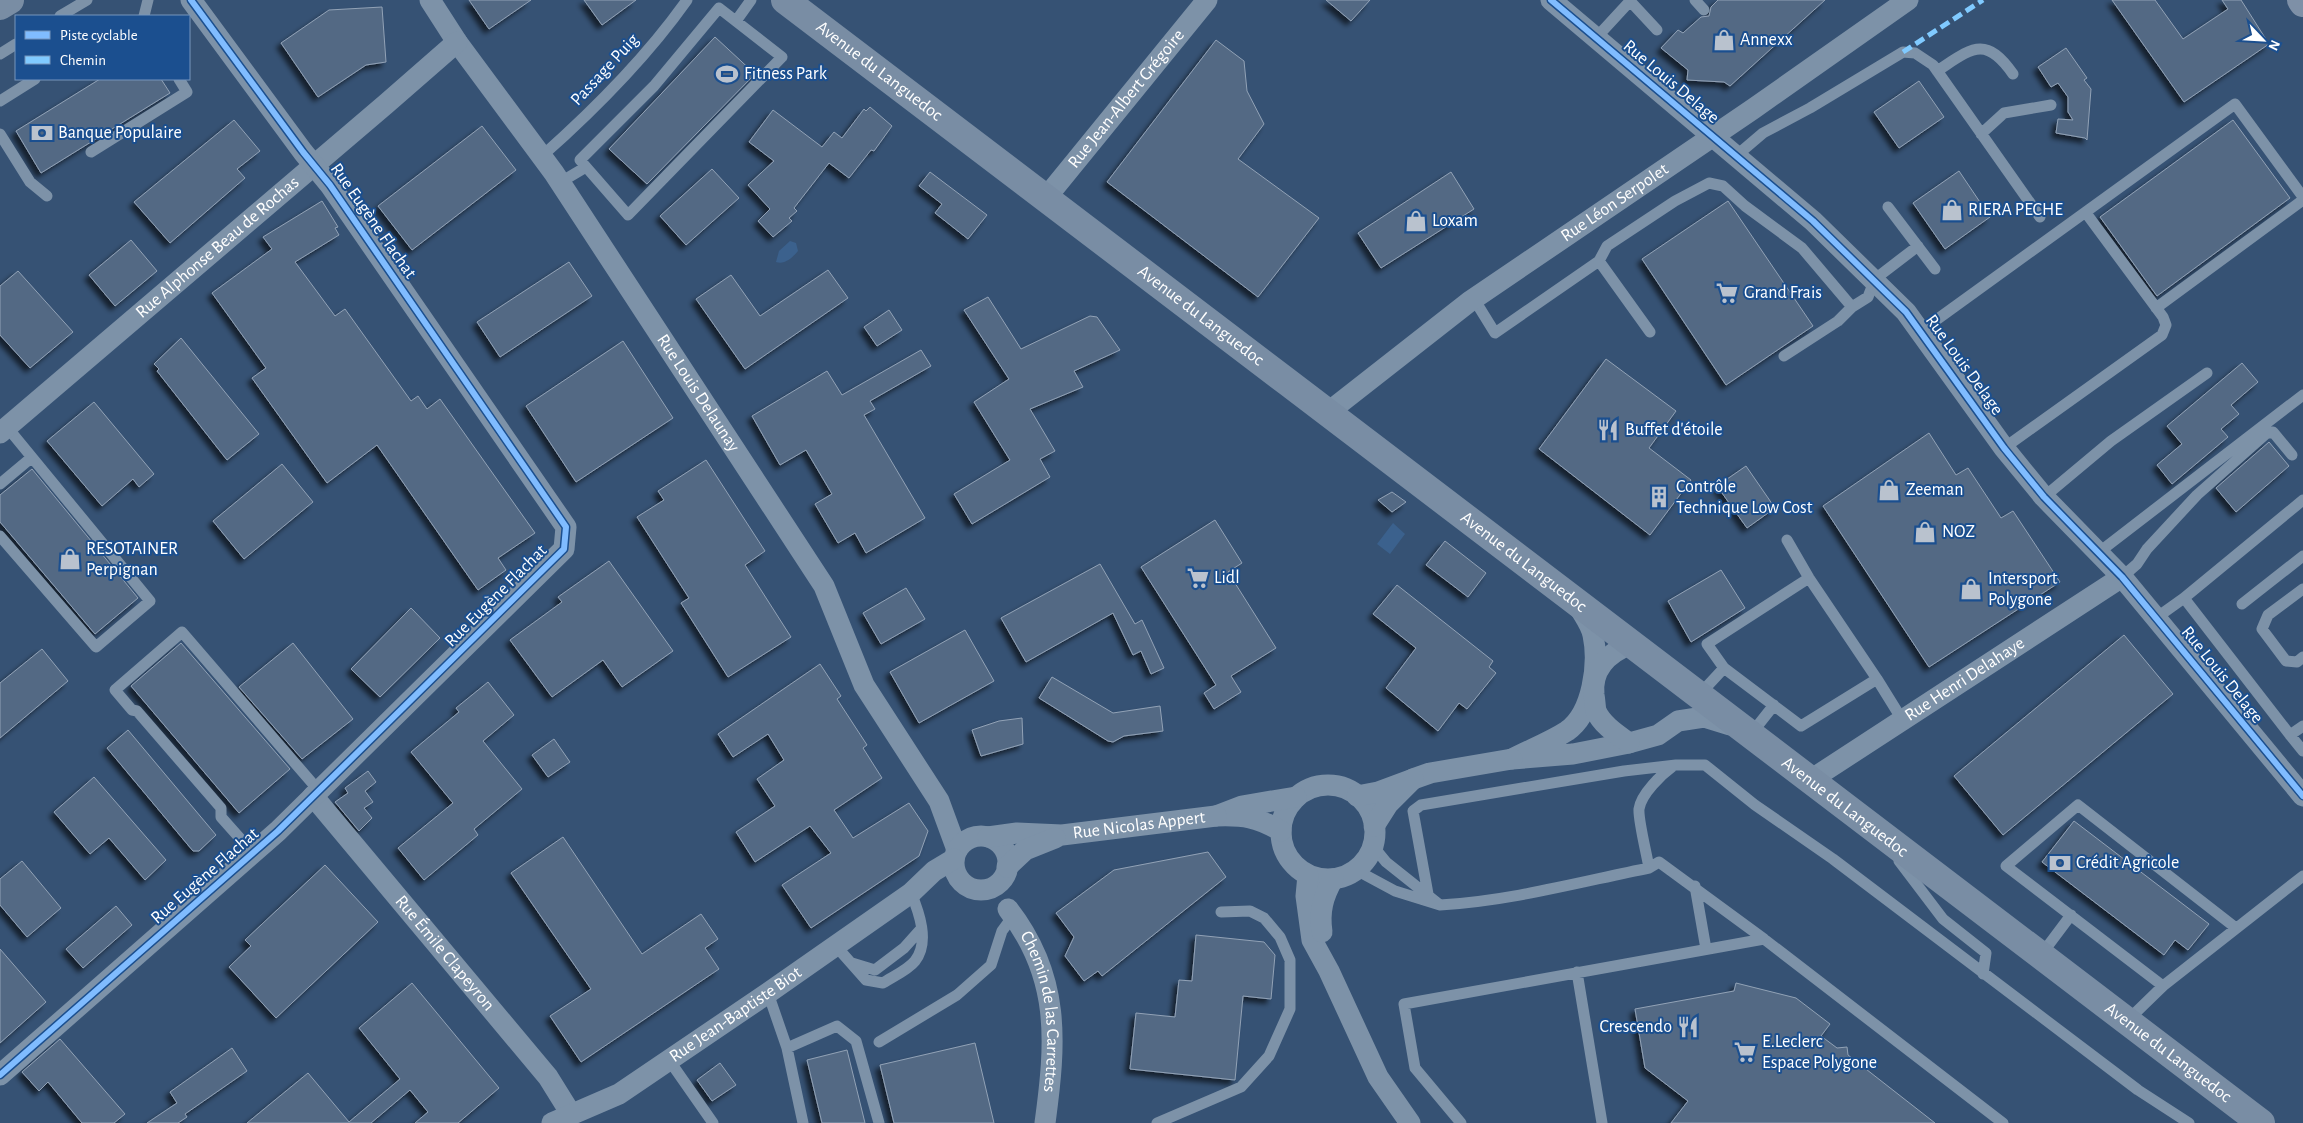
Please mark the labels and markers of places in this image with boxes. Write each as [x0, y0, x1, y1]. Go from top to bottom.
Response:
shop icon: Annexx [1711, 27, 1737, 53]
place label: Annexx [1740, 31, 1793, 49]
sports icon: Fitness Park [714, 61, 740, 87]
place label: Fitness Park [744, 65, 828, 83]
bank icon: Banque Populaire [29, 120, 55, 146]
place label: Banque Populaire [58, 124, 182, 142]
shop icon: RIERA PECHE [1939, 197, 1965, 223]
place label: RIERA PECHE [1968, 201, 2063, 219]
shop icon: Loxam [1403, 208, 1429, 234]
place label: Loxam [1432, 212, 1478, 230]
supermarket icon: Grand Frais [1714, 280, 1740, 306]
place label: Grand Frais [1744, 284, 1822, 302]
restaurant icon: Buffet d'étoile [1595, 417, 1621, 443]
place label: Buffet d'étoile [1625, 421, 1723, 439]
shop icon: Zeeman [1876, 477, 1902, 503]
place label: Contrôle Technique Low Cost [1676, 478, 1813, 517]
place label: Zeeman [1906, 481, 1963, 499]
building icon: Contrôle Technique Low Cost [1646, 484, 1672, 510]
shop icon: NOZ [1912, 519, 1938, 545]
place label: NOZ [1942, 523, 1975, 541]
place label: RESOTAINER Perpignan [86, 540, 178, 579]
shop icon: RESOTAINER Perpignan [57, 546, 83, 572]
supermarket icon: Lidl [1185, 565, 1211, 591]
place label: Lidl [1214, 569, 1240, 587]
place label: Intersport Polygone [1988, 570, 2058, 609]
shop icon: Intersport Polygone [1958, 576, 1984, 602]
bank icon: Crédit Agricole [2047, 850, 2073, 876]
place label: Crédit Agricole [2076, 854, 2179, 872]
restaurant icon: Crescendo [1675, 1014, 1701, 1040]
place label: Crescendo [1600, 1018, 1672, 1036]
place label: E.Leclerc Espace Polygone [1762, 1033, 1877, 1072]
supermarket icon: E.Leclerc Espace Polygone [1732, 1039, 1758, 1065]

